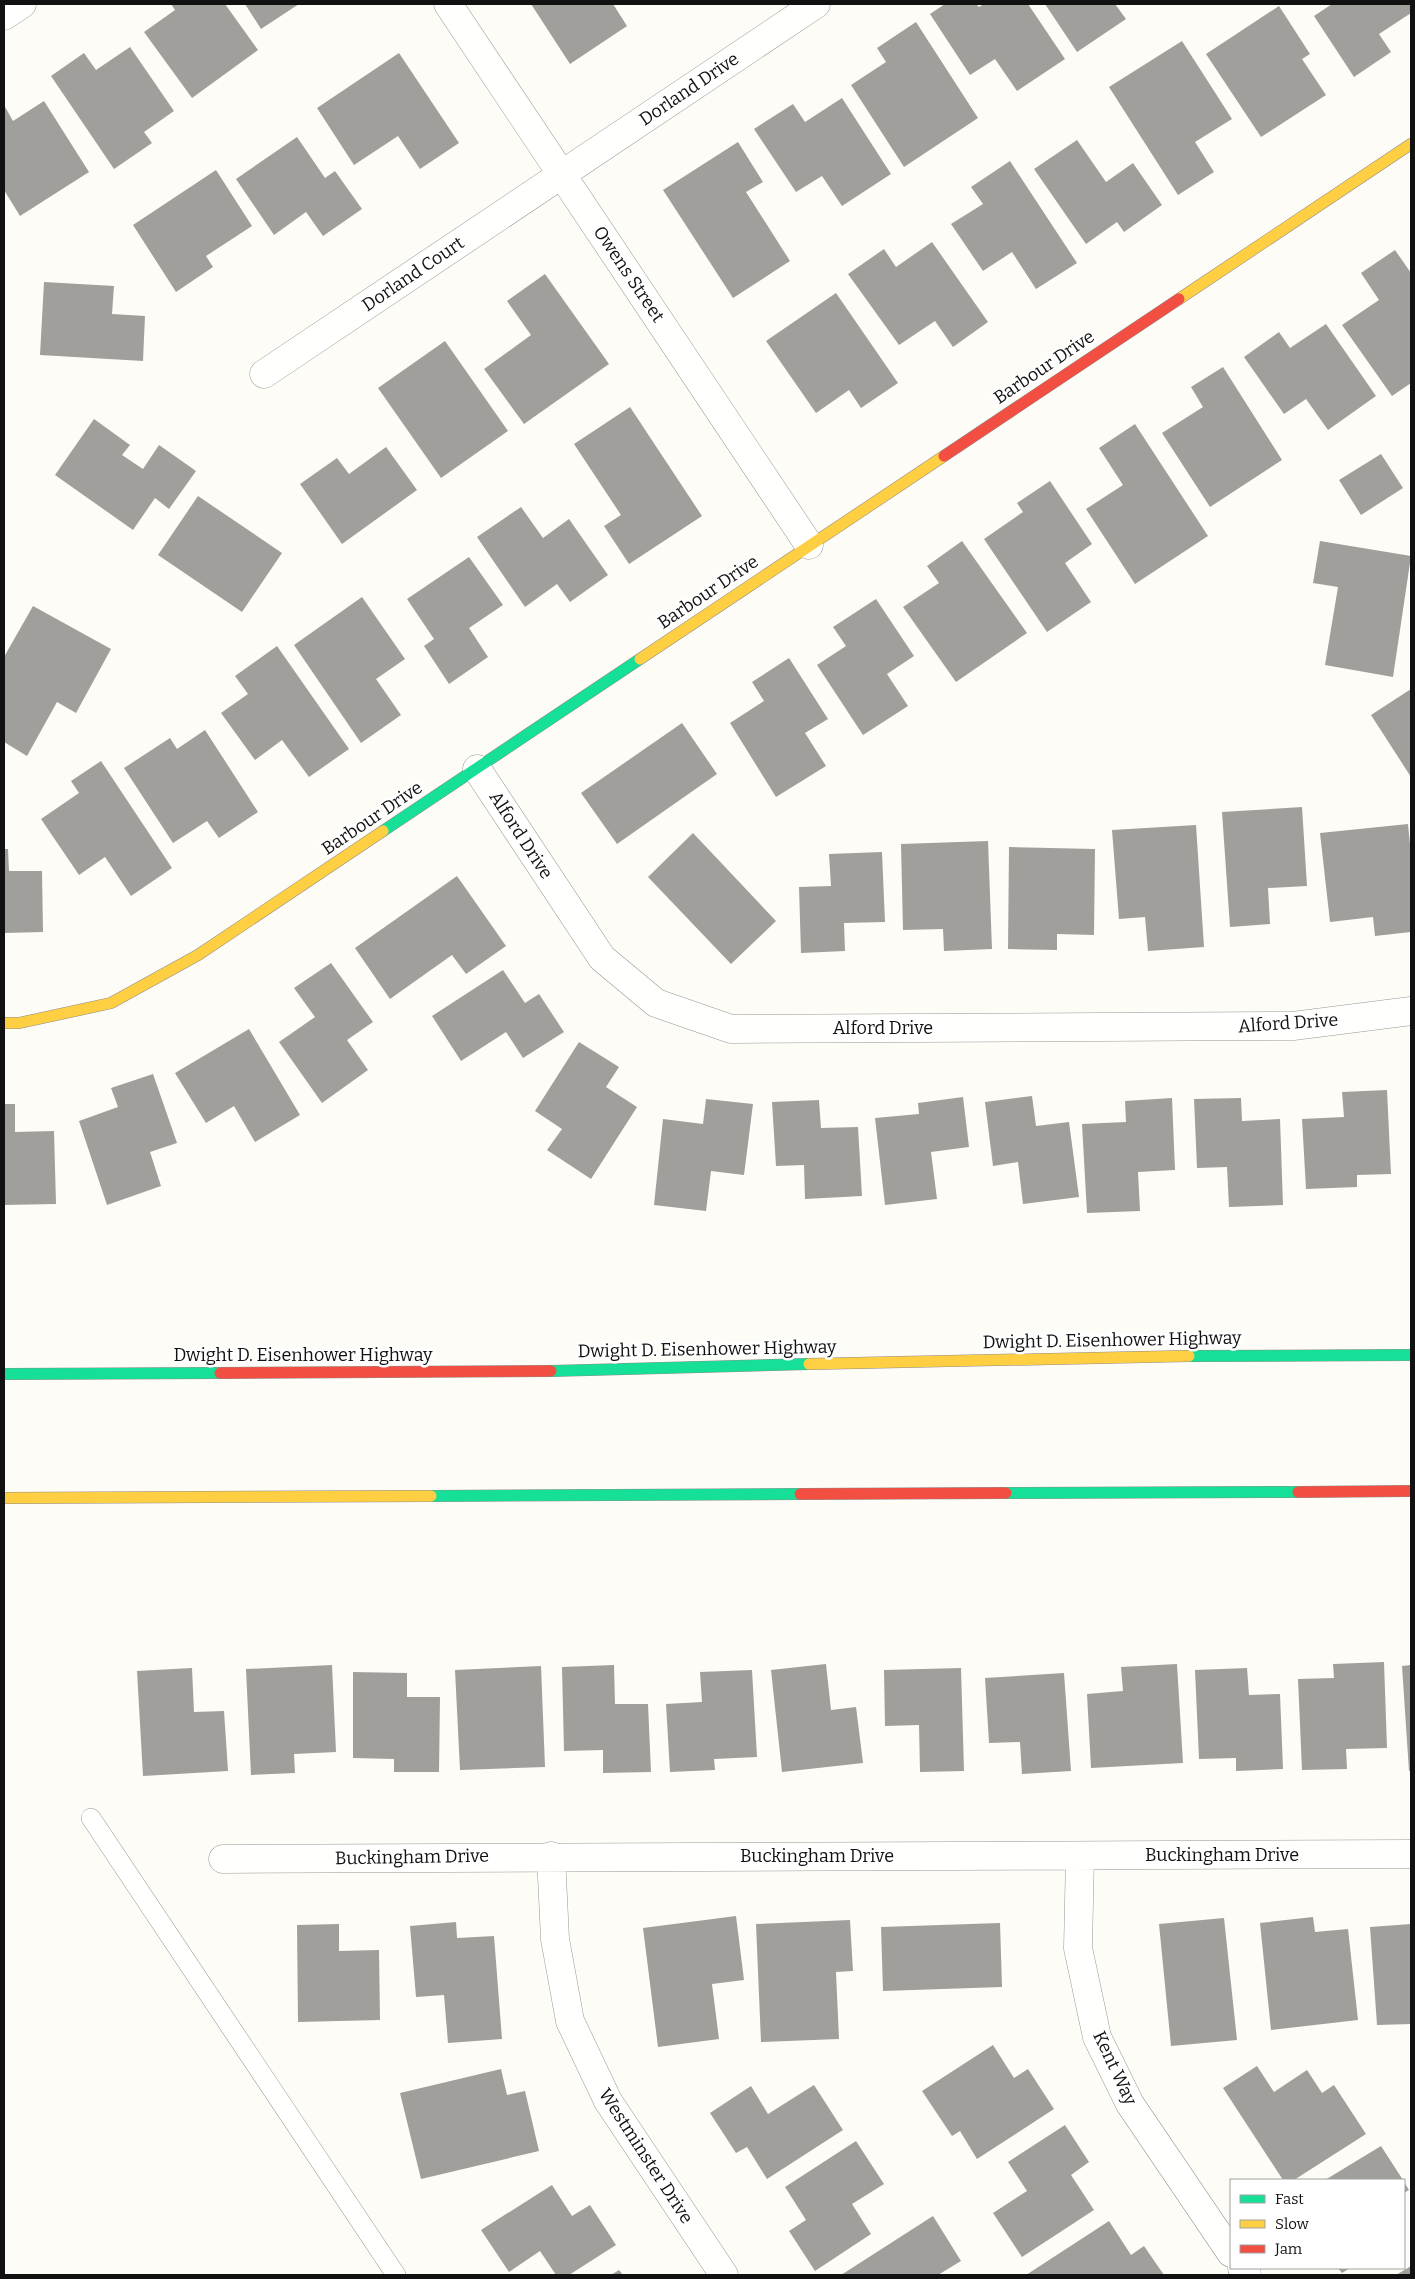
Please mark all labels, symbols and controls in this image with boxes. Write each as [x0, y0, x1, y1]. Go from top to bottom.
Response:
street label: Dorland Drive [635, 48, 743, 130]
street label: Owens Street [589, 222, 670, 327]
street label: Dorland Court [358, 232, 469, 316]
street label: Barbour Drive [990, 325, 1098, 409]
street label: Barbour Drive [654, 550, 762, 634]
street label: Barbour Drive [318, 776, 426, 860]
street label: Alford Drive [484, 787, 558, 883]
street label: Alford Drive [1237, 1009, 1339, 1037]
street label: Alford Drive [833, 1017, 933, 1039]
street label: Dwight D. Eisenhower Highway [982, 1327, 1242, 1353]
street label: Dwight D. Eisenhower Highway [577, 1336, 837, 1362]
street label: Dwight D. Eisenhower Highway [174, 1344, 433, 1366]
street label: Buckingham Drive [1145, 1844, 1299, 1866]
street label: Buckingham Drive [335, 1845, 489, 1869]
street label: Buckingham Drive [740, 1845, 894, 1867]
street label: Kent Way [1088, 2028, 1142, 2109]
street label: Westminster Drive [594, 2084, 698, 2228]
legend [1230, 2179, 1405, 2269]
text: Fast [1275, 2190, 1304, 2208]
text: Slow [1275, 2215, 1310, 2233]
text: Jam [1274, 2240, 1303, 2258]

